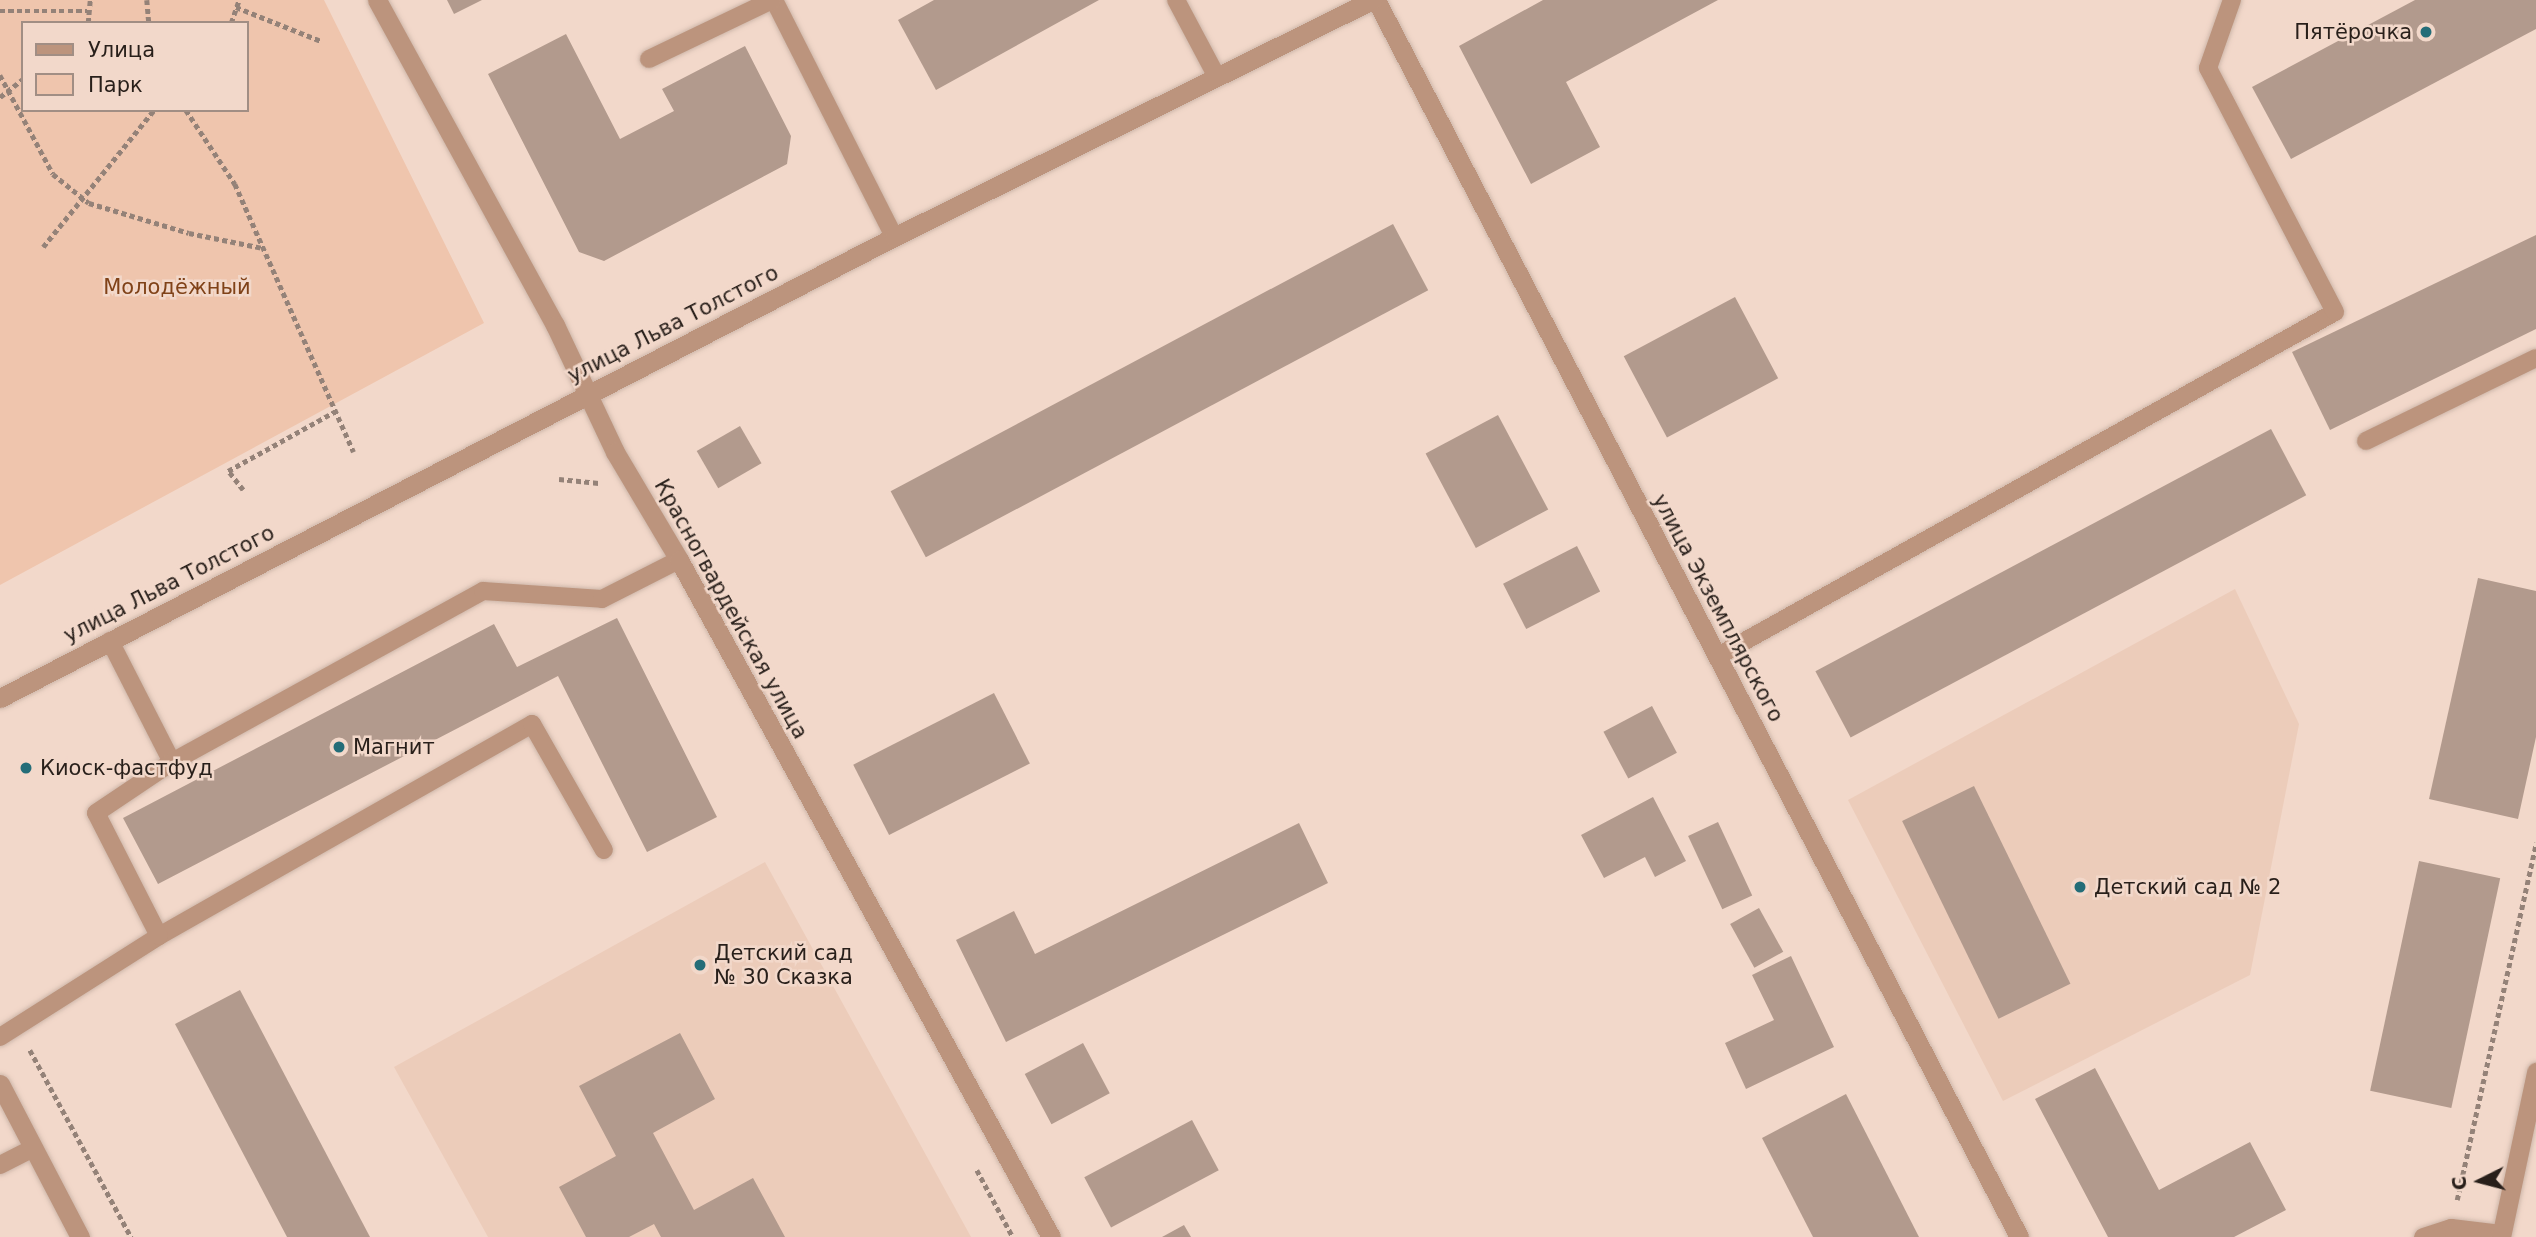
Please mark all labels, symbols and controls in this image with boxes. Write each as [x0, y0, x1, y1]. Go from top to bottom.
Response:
place label: Пятёрочка [2294, 19, 2412, 45]
legend [21, 21, 248, 112]
marker: Пятёрочка [2418, 24, 2434, 40]
text: Улица [88, 38, 155, 62]
text: Парк [88, 73, 143, 97]
street label: улица Льва Толстого [563, 260, 783, 388]
park label: Молодёжный [103, 274, 251, 300]
street label: Красногвардейская улица [649, 475, 813, 743]
street label: улица Экземплярского [1647, 490, 1789, 726]
street label: улица Льва Толстого [59, 520, 279, 648]
place label: Магнит [353, 734, 435, 760]
marker: Магнит [331, 739, 347, 755]
place label: Киоск-фастфуд [40, 755, 213, 781]
marker: Киоск-фастфуд [18, 760, 34, 776]
place label: Детский сад № 2 [2094, 874, 2281, 900]
marker: Детский сад № 2 [2072, 879, 2088, 895]
place label: Детский сад № 30 Сказка [714, 940, 853, 990]
marker: Детский сад № 30 Сказка [692, 957, 708, 973]
north arrow [2445, 1146, 2515, 1216]
text: С [2447, 1175, 2471, 1191]

